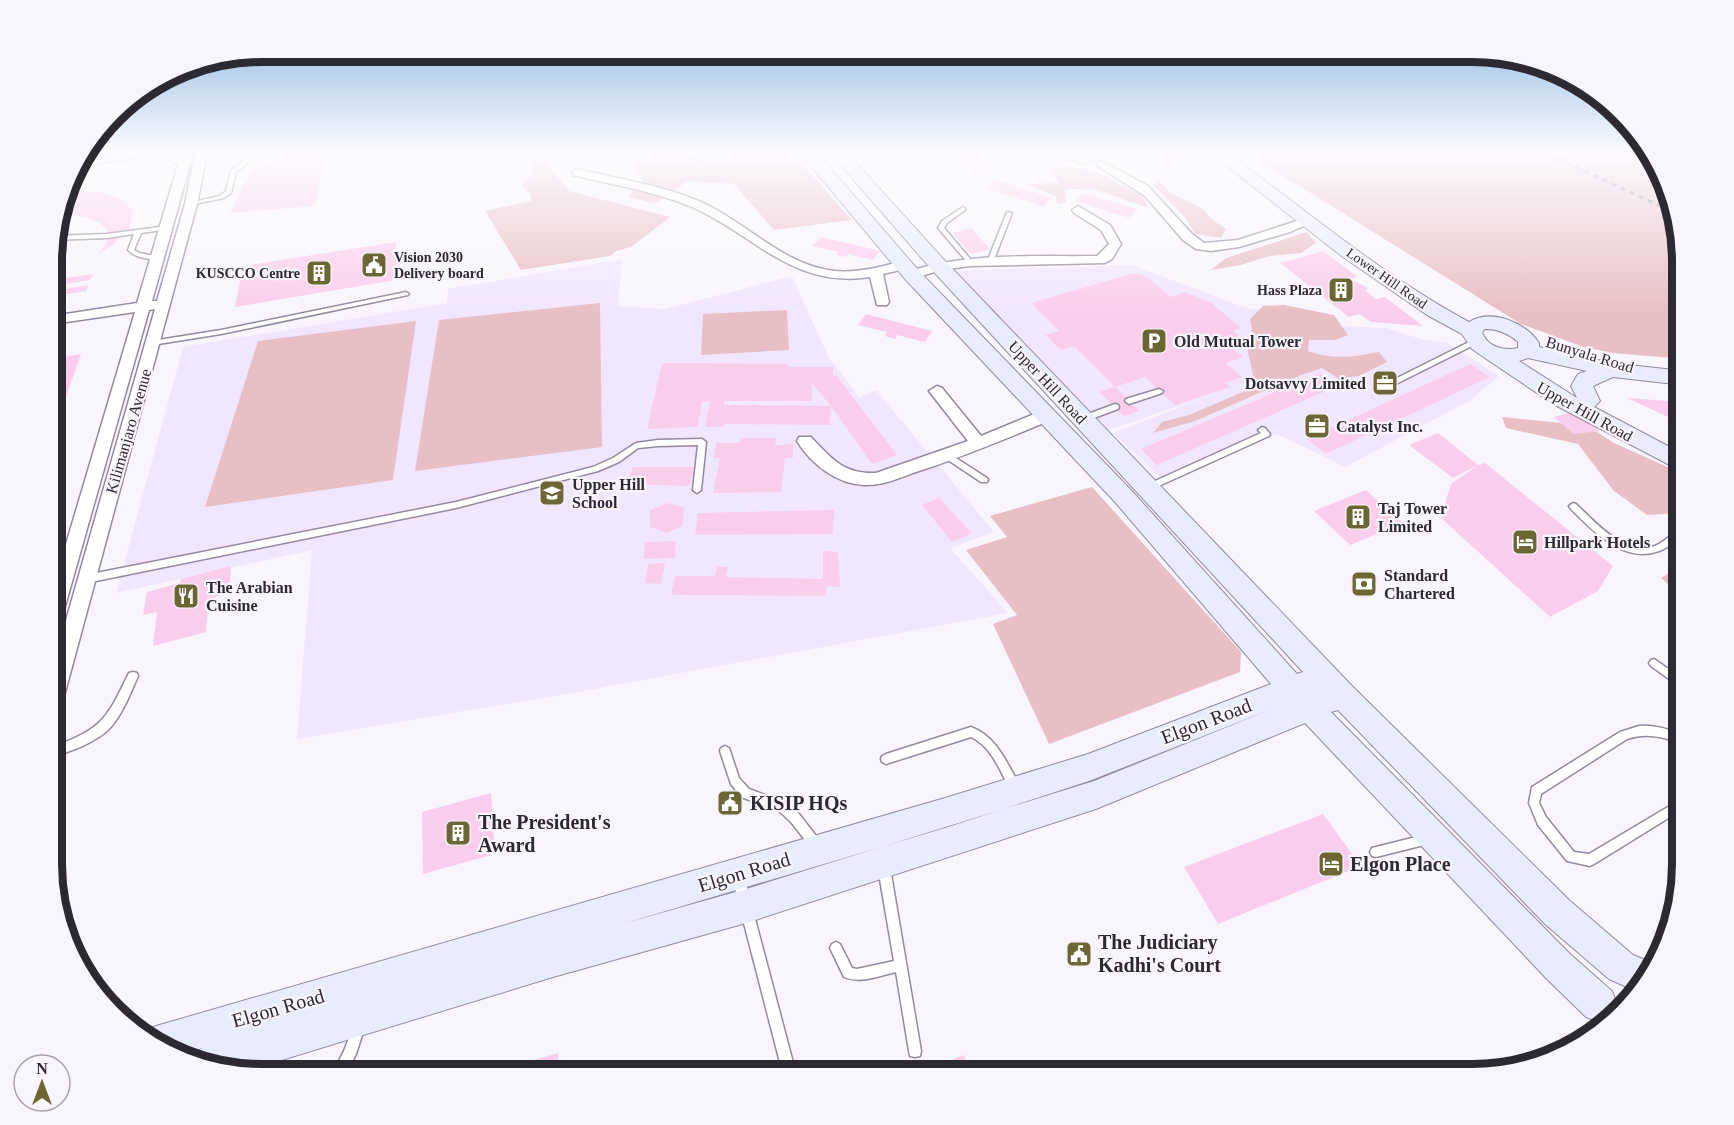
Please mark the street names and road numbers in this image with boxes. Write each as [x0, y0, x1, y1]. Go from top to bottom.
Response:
street label: Lower Hill Road [1344, 245, 1430, 312]
street label: Bunyala Road [1544, 333, 1636, 377]
street label: Upper Hill Road [1004, 338, 1090, 428]
street label: Kilimanjaro Avenue [103, 367, 155, 496]
street label: Upper Hill Road [1534, 378, 1636, 446]
street label: Elgon Road [1158, 694, 1255, 749]
street label: Elgon Road [695, 848, 793, 897]
street label: Elgon Road [229, 984, 327, 1033]

